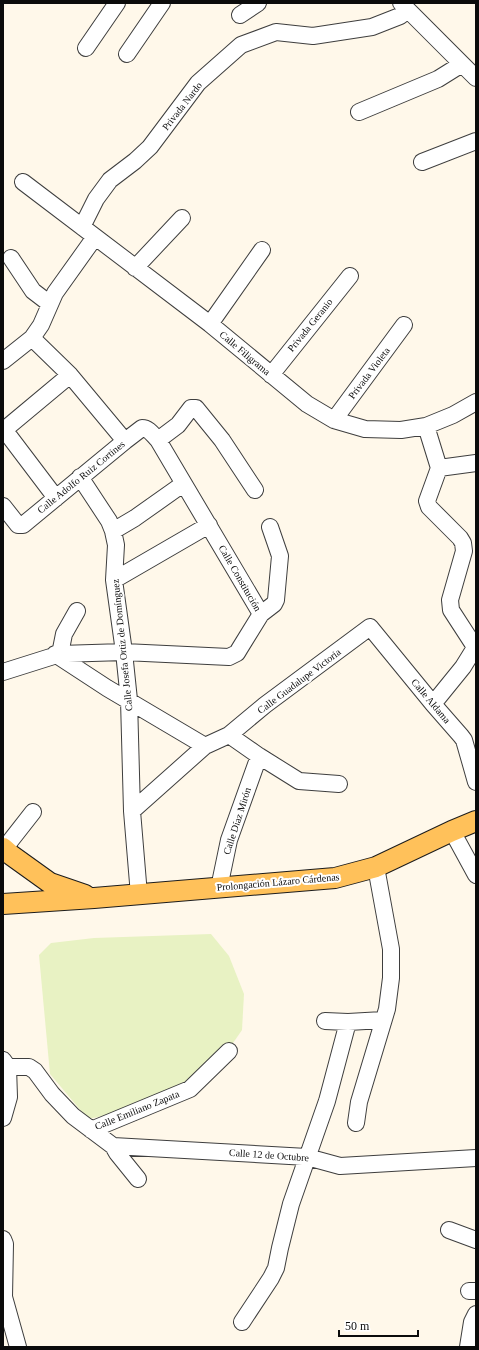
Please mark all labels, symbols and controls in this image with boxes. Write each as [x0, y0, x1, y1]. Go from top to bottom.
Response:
street label: Privada Nardo [160, 80, 204, 132]
street label: Privada Geranio [285, 296, 335, 354]
street label: Calle Filigrama [218, 329, 273, 378]
street label: Privada Violeta [346, 345, 392, 401]
street label: Calle Adolfo Ruiz Cortines [35, 438, 127, 516]
street label: Calle Constitución [217, 543, 263, 613]
street label: Calle Josefa Ortiz de Domínguez [110, 578, 134, 712]
street label: Calle Guadalupe Victoria [255, 646, 343, 716]
street label: Calle Aldama [409, 677, 453, 726]
street label: Calle Díaz Mirón [221, 786, 253, 856]
street label: Prolongación Lázaro Cárdenas [216, 871, 340, 893]
street label: Calle Emiliano Zapata [93, 1088, 181, 1132]
street label: Calle 12 de Octubre [229, 1147, 310, 1163]
scale bar [339, 1312, 418, 1338]
text: 50 m [345, 1319, 370, 1333]

